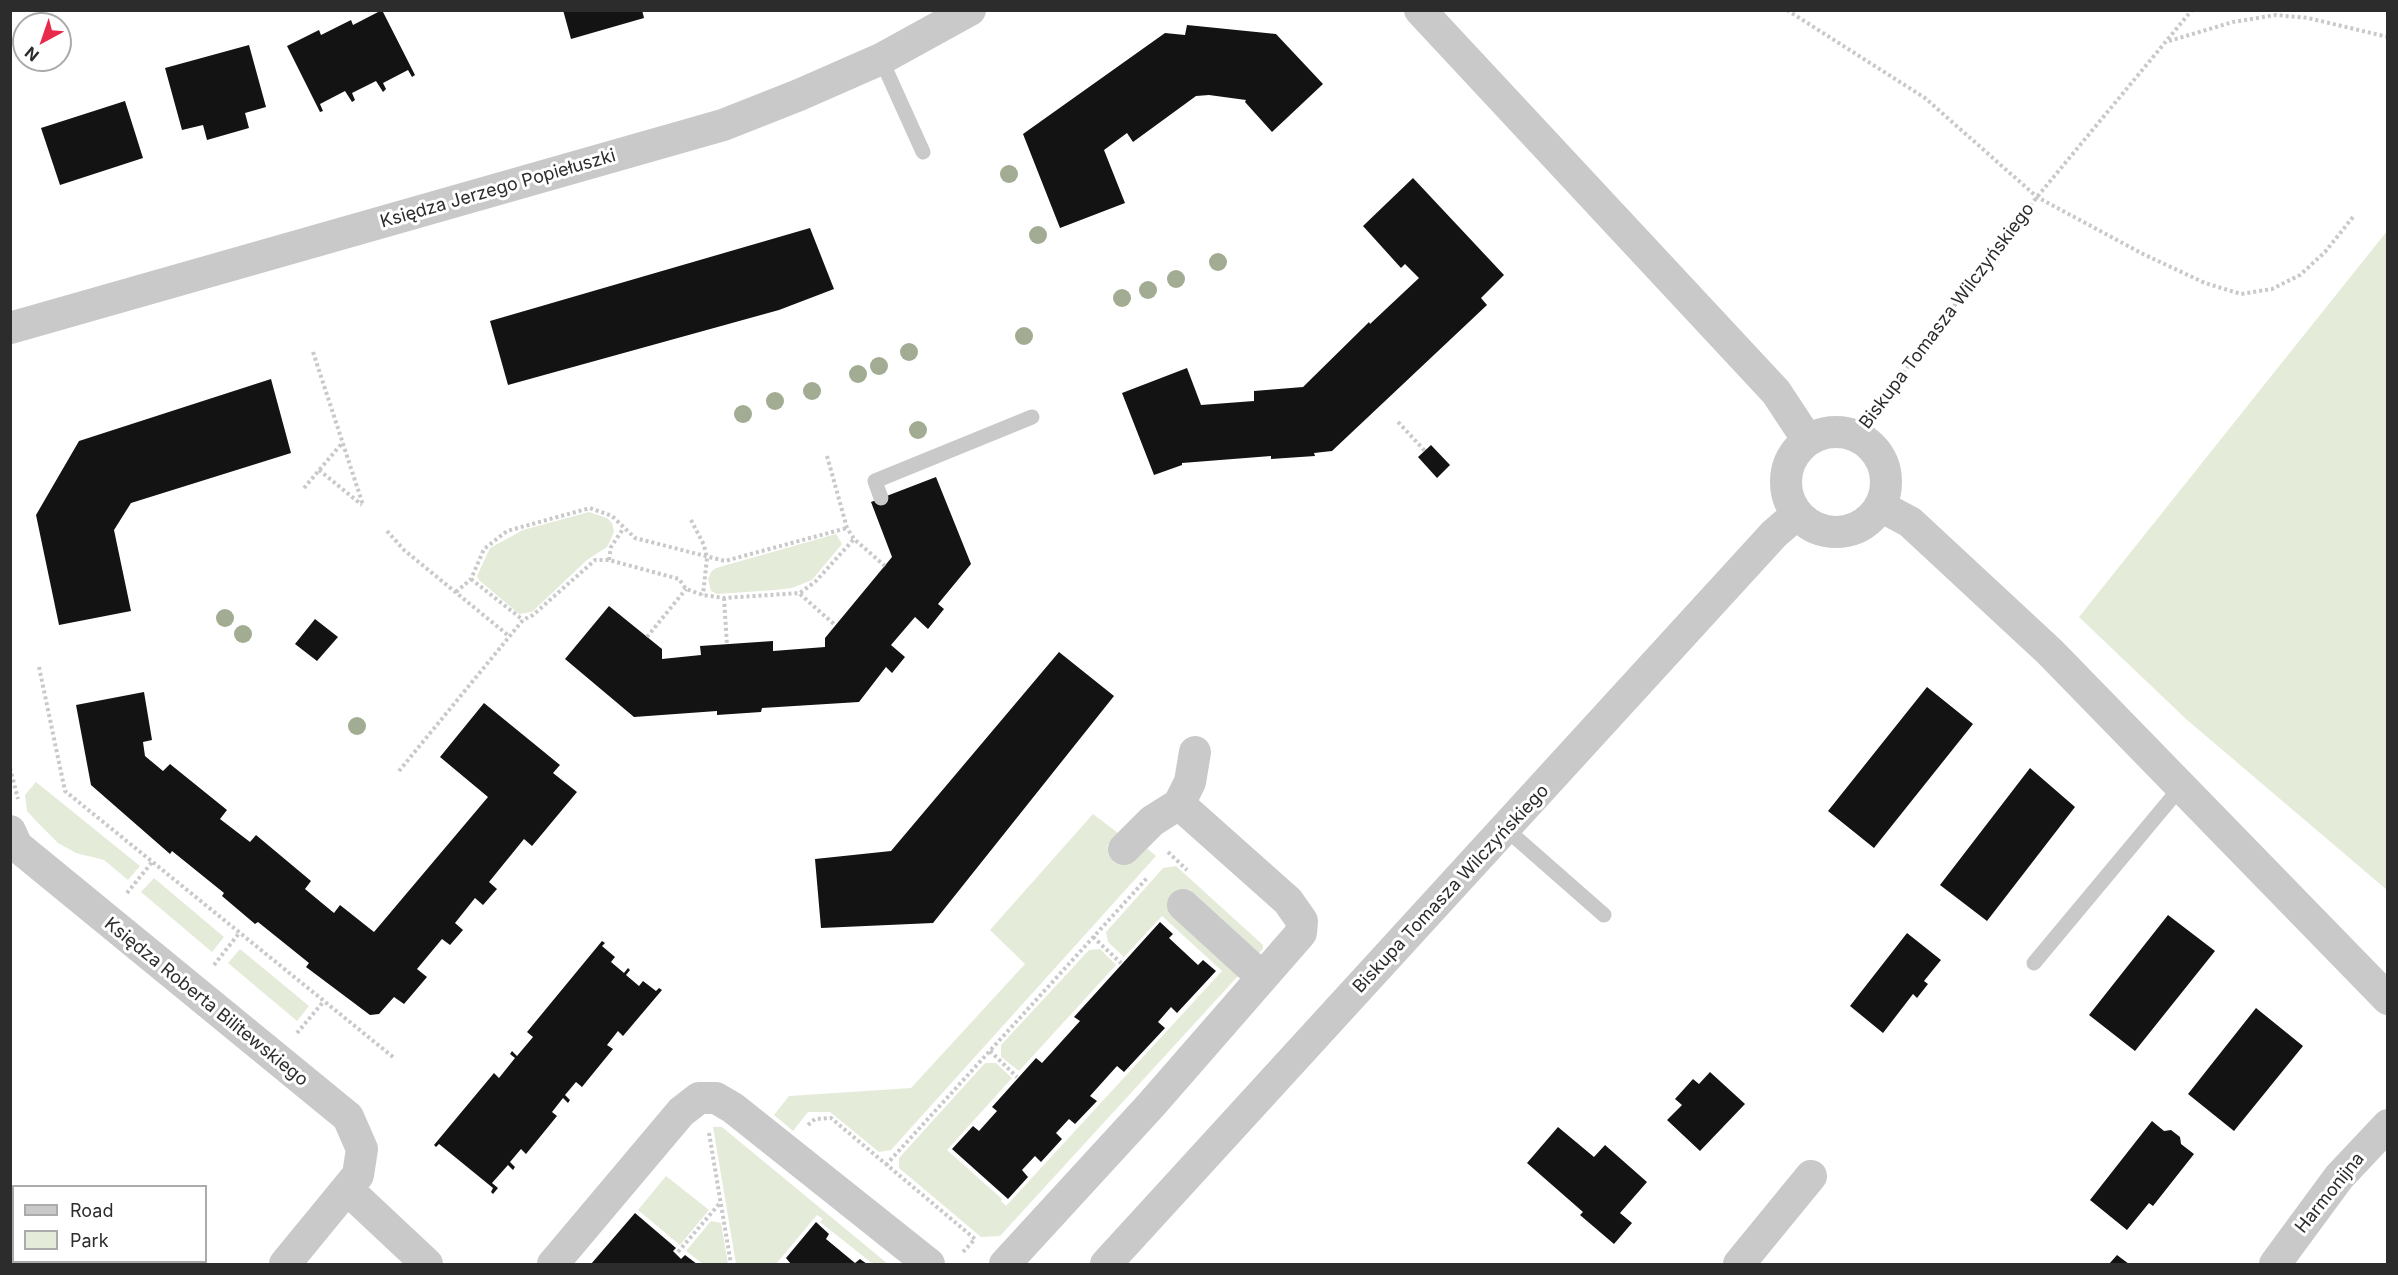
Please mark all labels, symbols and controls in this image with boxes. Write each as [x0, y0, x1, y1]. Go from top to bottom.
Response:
north arrow [12, 12, 72, 72]
text: N [21, 43, 43, 66]
street label: Księdza Jerzego Popiełuszki [378, 145, 618, 233]
street label: Biskupa Tomasza Wilczyńskiego [1855, 199, 2039, 433]
street label: Biskupa Tomasza Wilczyńskiego [1349, 780, 1553, 998]
street label: Księdza Roberta Bilitewskiego [100, 913, 312, 1091]
street label: Harmonijna [2291, 1148, 2369, 1238]
legend [12, 1185, 207, 1263]
text: Road [70, 1200, 113, 1221]
text: Park [70, 1230, 109, 1251]

